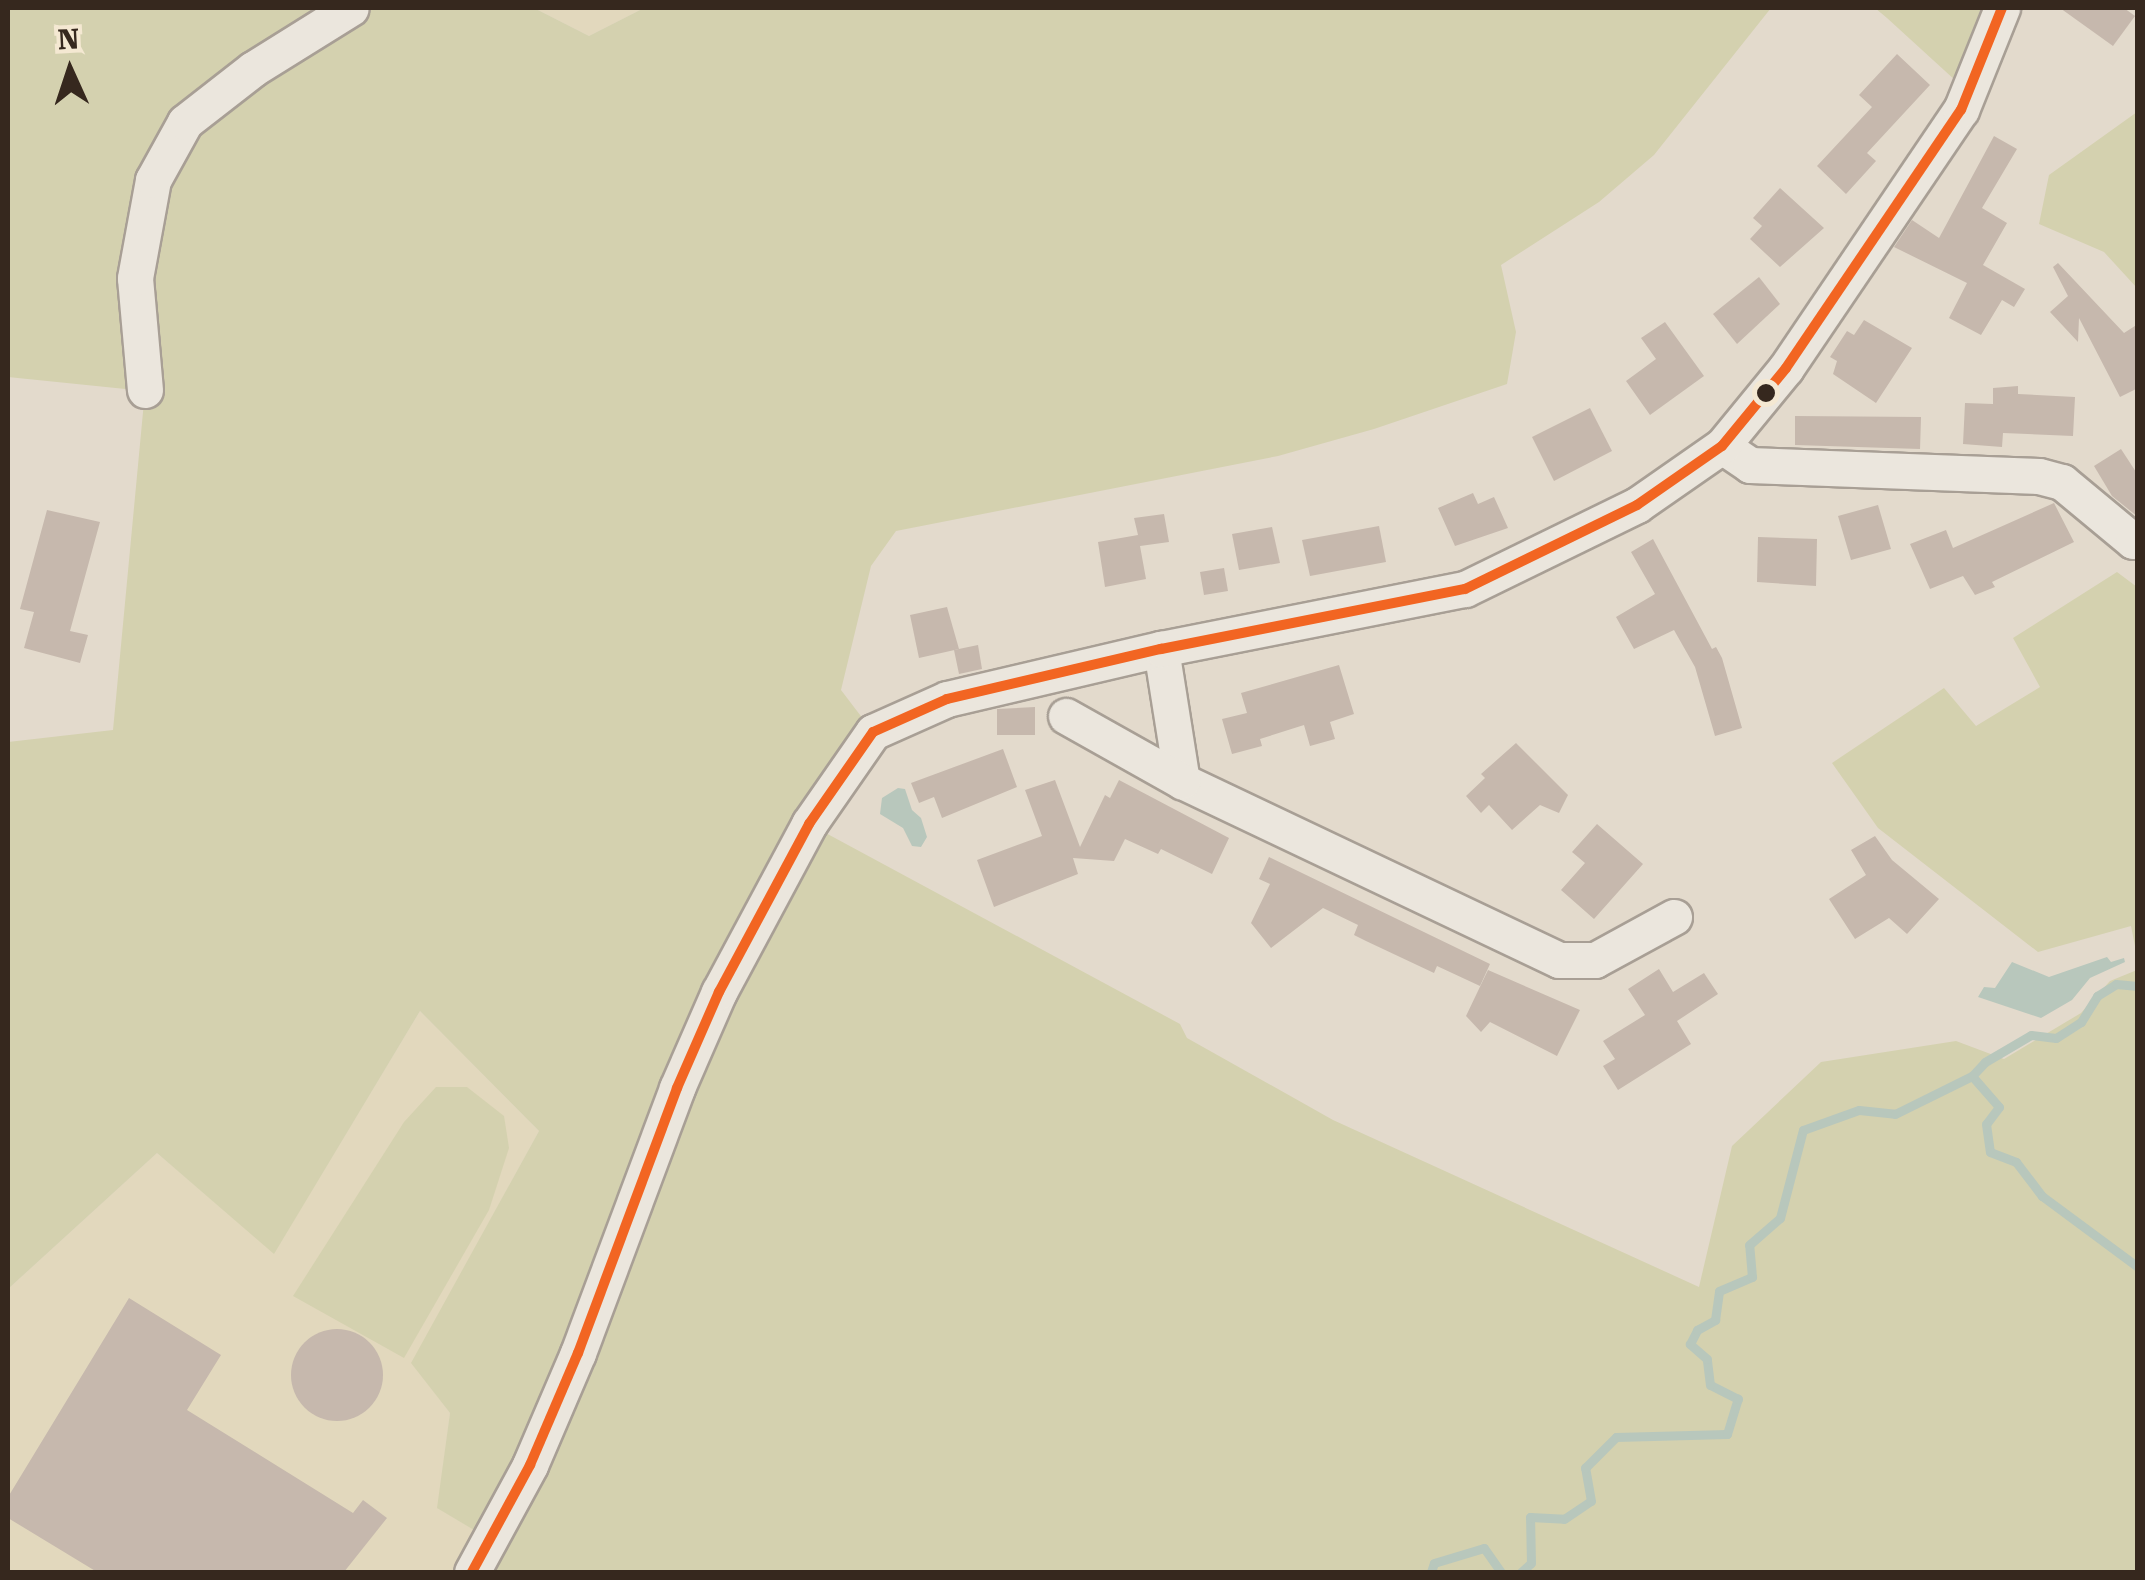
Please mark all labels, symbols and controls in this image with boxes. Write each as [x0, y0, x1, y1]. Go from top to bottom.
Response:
north arrow [20, 20, 120, 120]
text: N [57, 23, 80, 57]
unlabelled marker [1756, 383, 1776, 403]

